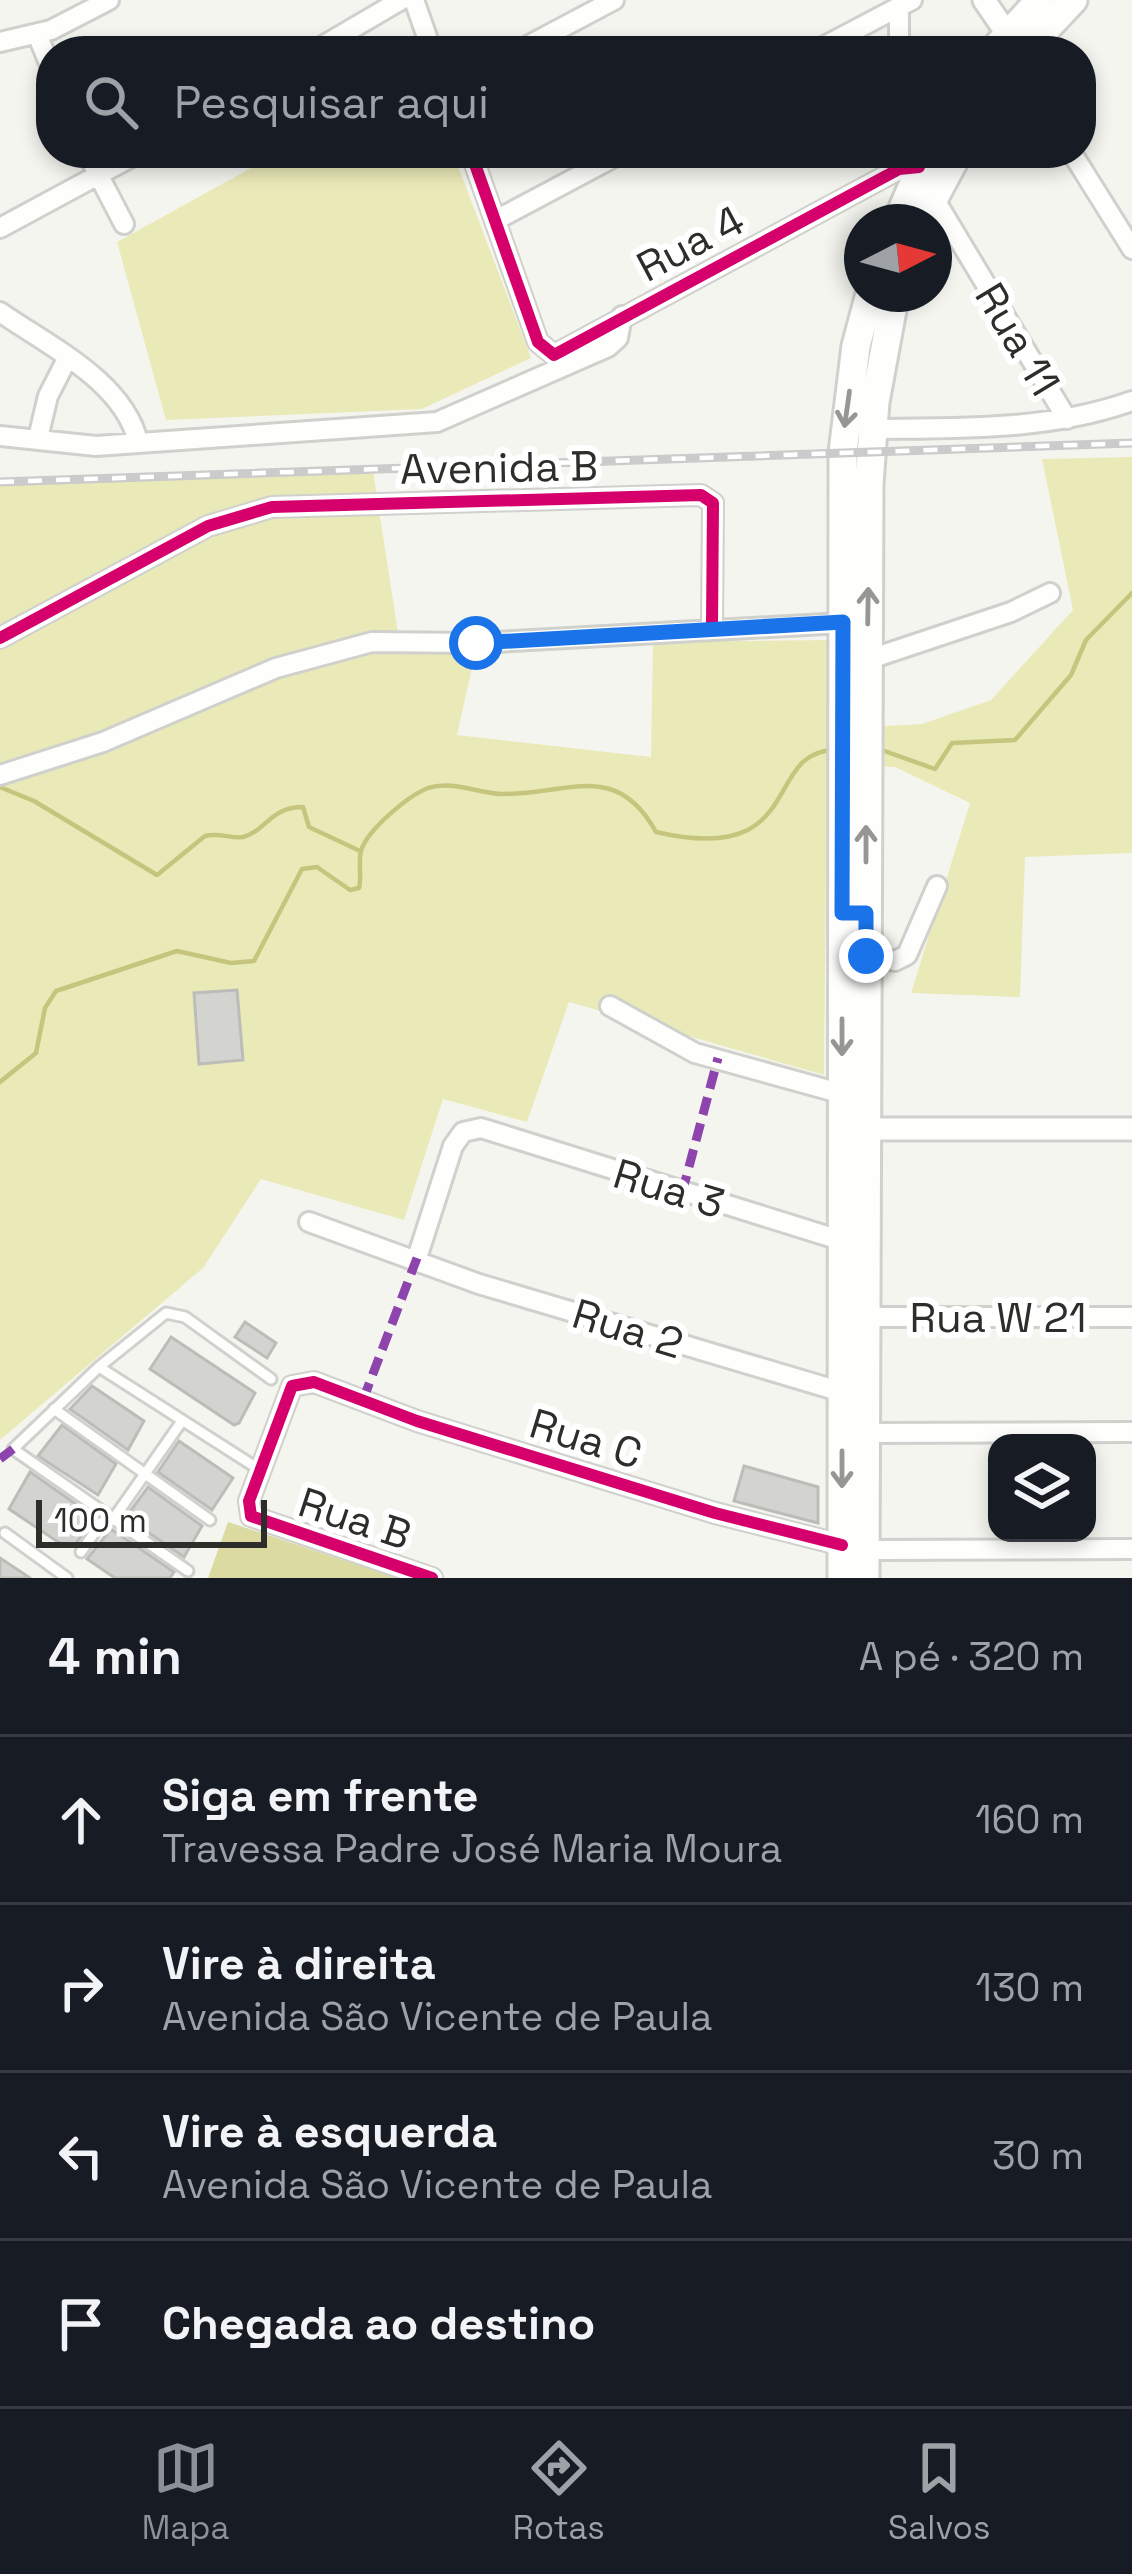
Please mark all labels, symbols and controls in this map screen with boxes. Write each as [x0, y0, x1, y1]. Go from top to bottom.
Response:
search box [36, 36, 1096, 168]
icon: search [78, 69, 144, 135]
text: Pesquisar aqui [174, 74, 489, 131]
street label: Rua 4 [628, 193, 753, 293]
north arrow [844, 204, 952, 312]
street label: Rua 11 [963, 273, 1072, 405]
one-way arrow [835, 388, 858, 427]
street label: Avenida B [399, 439, 599, 496]
one-way arrow [856, 587, 879, 626]
route start [449, 616, 503, 670]
one-way arrow [855, 825, 877, 864]
route end [839, 929, 893, 983]
one-way arrow [831, 1017, 853, 1056]
street label: Rua 3 [607, 1147, 730, 1230]
street label: Rua 2 [566, 1287, 689, 1370]
street label: Rua W 21 [910, 1291, 1086, 1344]
street label: Rua C [524, 1396, 648, 1481]
map controls [988, 1434, 1096, 1542]
button: layers [988, 1434, 1096, 1542]
one-way arrow [831, 1449, 853, 1488]
street label: Rua B [292, 1476, 418, 1561]
scale bar [36, 1494, 267, 1547]
text: 100 m [54, 1500, 147, 1542]
text: 4 min [48, 1624, 182, 1689]
text: A pé · 320 m [859, 1632, 1084, 1681]
text: Siga em frente [162, 1767, 479, 1824]
icon: ahead [48, 1787, 114, 1853]
text: 160 m [975, 1795, 1084, 1844]
text: Travessa Padre José Maria Moura [162, 1824, 782, 1873]
text: Vire à direita [162, 1935, 436, 1992]
icon: right [48, 1955, 114, 2021]
text: 130 m [976, 1963, 1084, 2012]
text: Avenida São Vicente de Paula [162, 1992, 712, 2041]
text: Vire à esquerda [162, 2103, 497, 2160]
icon: left [48, 2123, 114, 2189]
text: 30 m [992, 2131, 1084, 2180]
text: Avenida São Vicente de Paula [162, 2160, 712, 2209]
icon: arrive [48, 2291, 114, 2357]
text: Chegada ao destino [162, 2295, 595, 2352]
tab: Mapa [142, 2435, 229, 2549]
tab: Rotas [513, 2435, 605, 2549]
tab: Salvos [888, 2435, 990, 2549]

